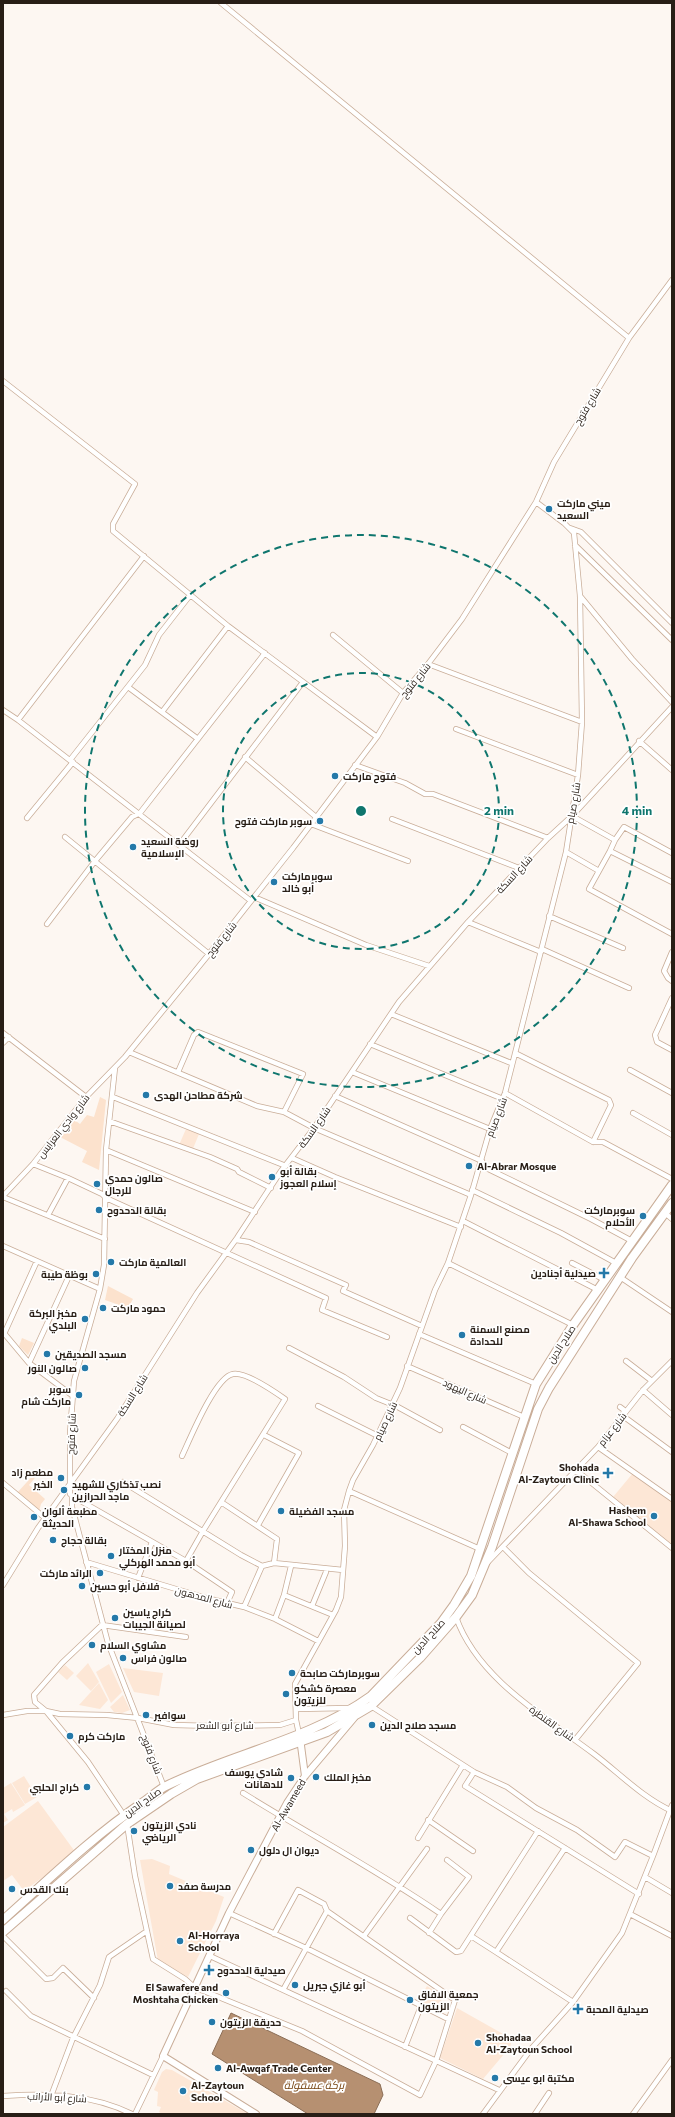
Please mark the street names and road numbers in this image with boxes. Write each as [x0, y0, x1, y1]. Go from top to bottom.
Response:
street label: شارع فتوح [571, 385, 604, 428]
street label: شارع فتوح [397, 660, 434, 701]
street label: شارع صيام [563, 781, 584, 825]
street label: شارع السكة [493, 852, 535, 896]
street label: شارع فتوح [203, 919, 240, 960]
street label: شارع وادي العرايس [34, 1092, 93, 1162]
street label: شارع صيام [483, 1095, 511, 1139]
street label: شارع السكة [295, 1104, 333, 1151]
street label: صلاح الدين [544, 1323, 579, 1366]
street label: شارع السكة [114, 1372, 151, 1419]
street label: شارع اليهود [441, 1376, 489, 1407]
street label: شارع صيام [371, 1400, 401, 1443]
street label: شارع عزام [595, 1410, 630, 1449]
street label: شارع فتوح [64, 1413, 79, 1455]
street label: شارع المدهون [174, 1584, 234, 1611]
street label: صلاح الدين [409, 1616, 448, 1657]
street label: شارع القنطرة [527, 1703, 577, 1744]
street label: شارع أبو الشعر [195, 1719, 254, 1732]
street label: شارع فتوح [138, 1732, 165, 1776]
street label: Al-Awameed [268, 1777, 308, 1833]
street label: صلاح الدين [121, 1785, 164, 1820]
street label: شارع أبو الأرانب [27, 2089, 87, 2106]

